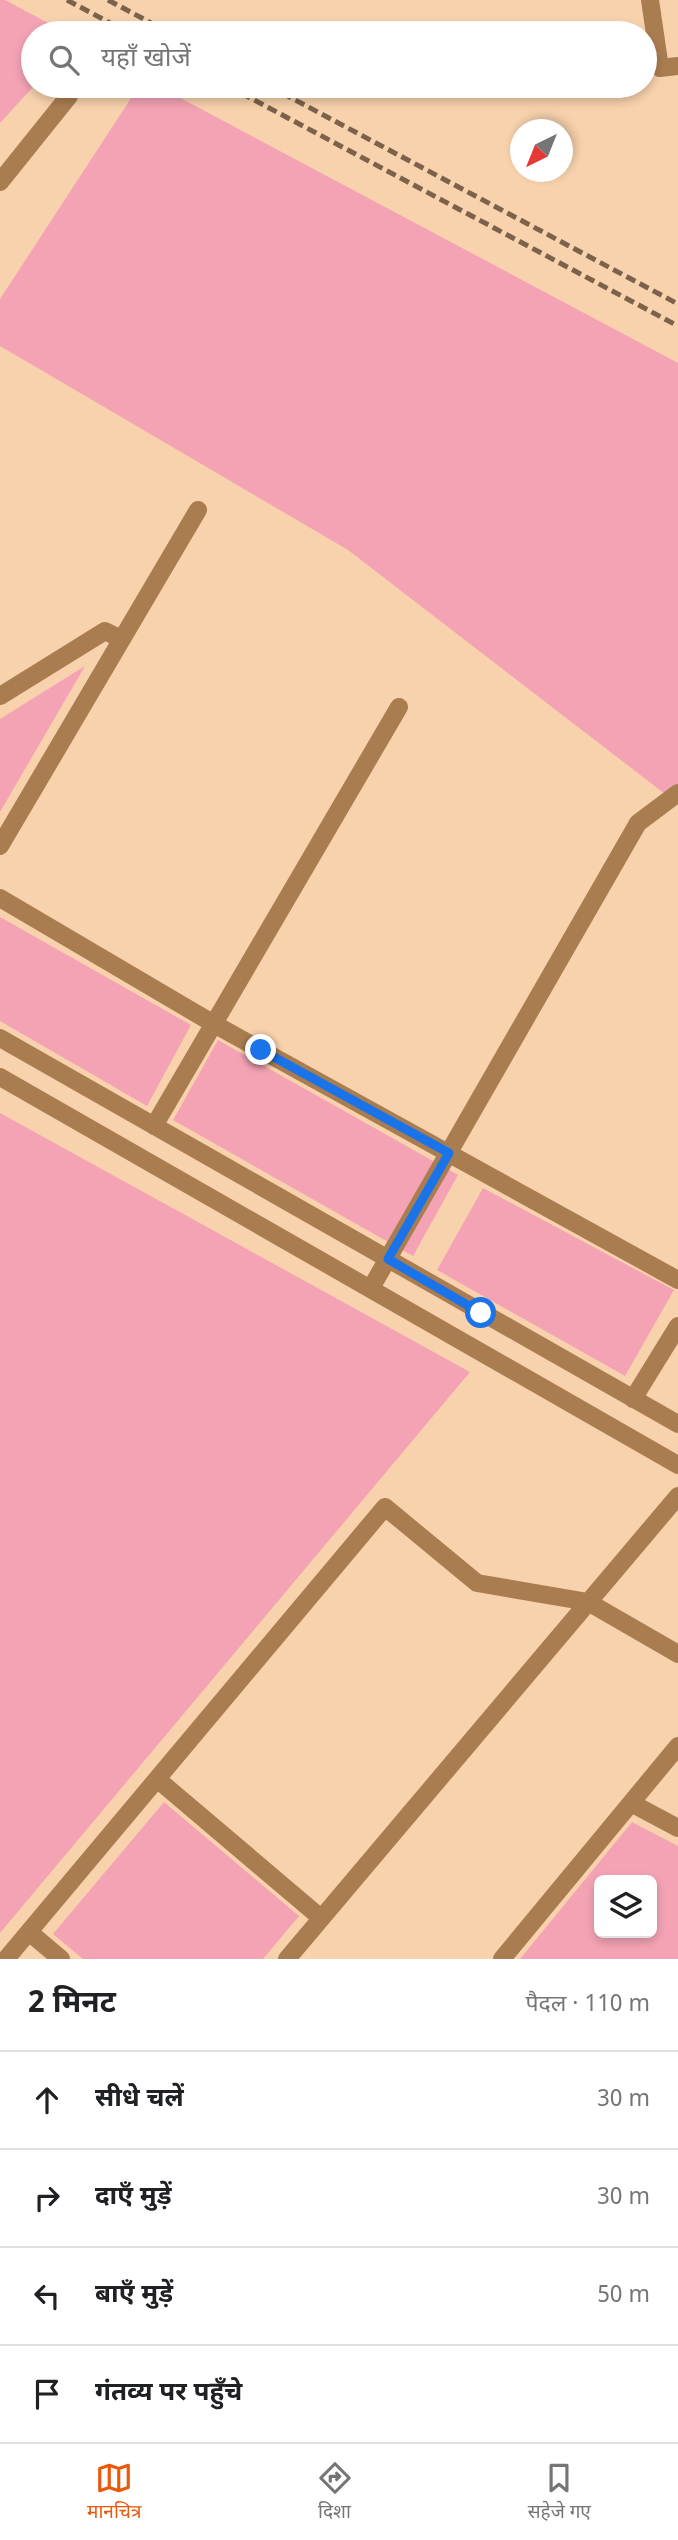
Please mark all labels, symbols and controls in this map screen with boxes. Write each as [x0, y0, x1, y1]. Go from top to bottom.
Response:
search box [21, 21, 657, 98]
icon: search [45, 41, 83, 79]
text: यहाँ खोजें [101, 43, 191, 77]
north arrow [510, 119, 573, 182]
route end [245, 1034, 276, 1065]
route start [465, 1297, 496, 1328]
map controls [594, 1875, 657, 1938]
button: layers [594, 1875, 657, 1938]
text: 2 मिनट [28, 1985, 116, 2024]
text: पैदल · 110 m [526, 1990, 650, 2020]
icon: ahead [28, 2081, 66, 2119]
text: सीधे चलें [95, 2083, 184, 2117]
text: 30 m [597, 2085, 650, 2115]
icon: right [28, 2179, 66, 2217]
text: दाएँ मुड़ें [95, 2181, 172, 2215]
text: 30 m [597, 2183, 650, 2213]
icon: left [28, 2277, 66, 2315]
text: बाएँ मुड़ें [95, 2279, 173, 2313]
text: 50 m [597, 2281, 650, 2311]
icon: arrive [28, 2375, 66, 2413]
text: गंतव्य पर पहुँचे [95, 2377, 242, 2411]
tab: मानचित्र [87, 2459, 141, 2526]
tab: दिशा [316, 2459, 354, 2526]
tab: सहेजे गए [528, 2459, 591, 2526]

